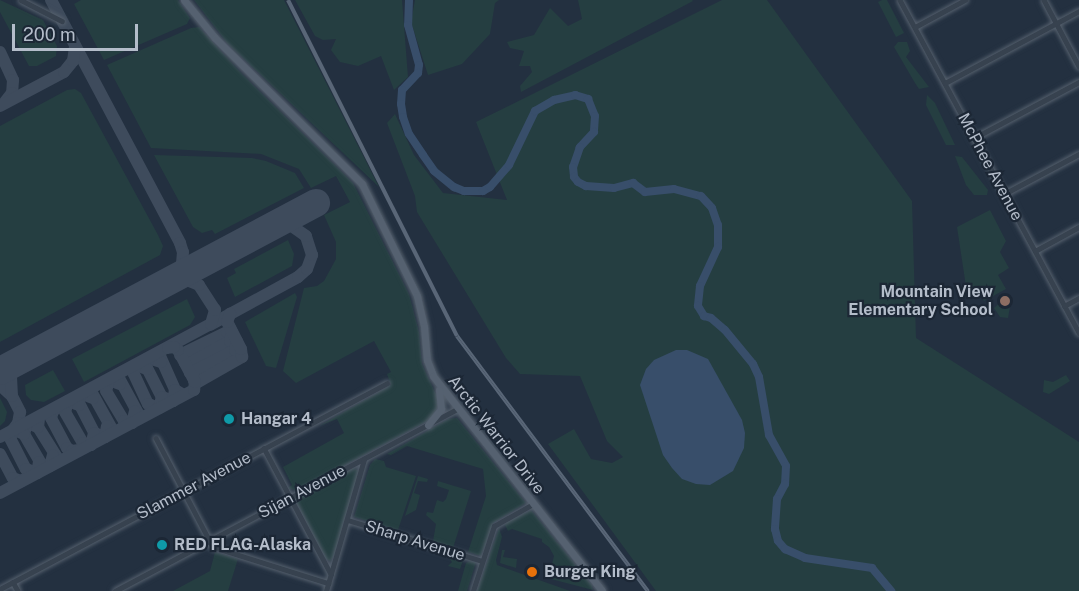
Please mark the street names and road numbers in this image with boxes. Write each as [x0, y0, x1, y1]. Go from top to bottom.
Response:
street label: McPhee Avenue [954, 110, 1026, 224]
street label: Arctic Warrior Drive [444, 372, 548, 498]
street label: Slammer Avenue [134, 448, 254, 524]
street label: Sijan Avenue [255, 461, 349, 523]
street label: Sharp Avenue [363, 517, 467, 565]

